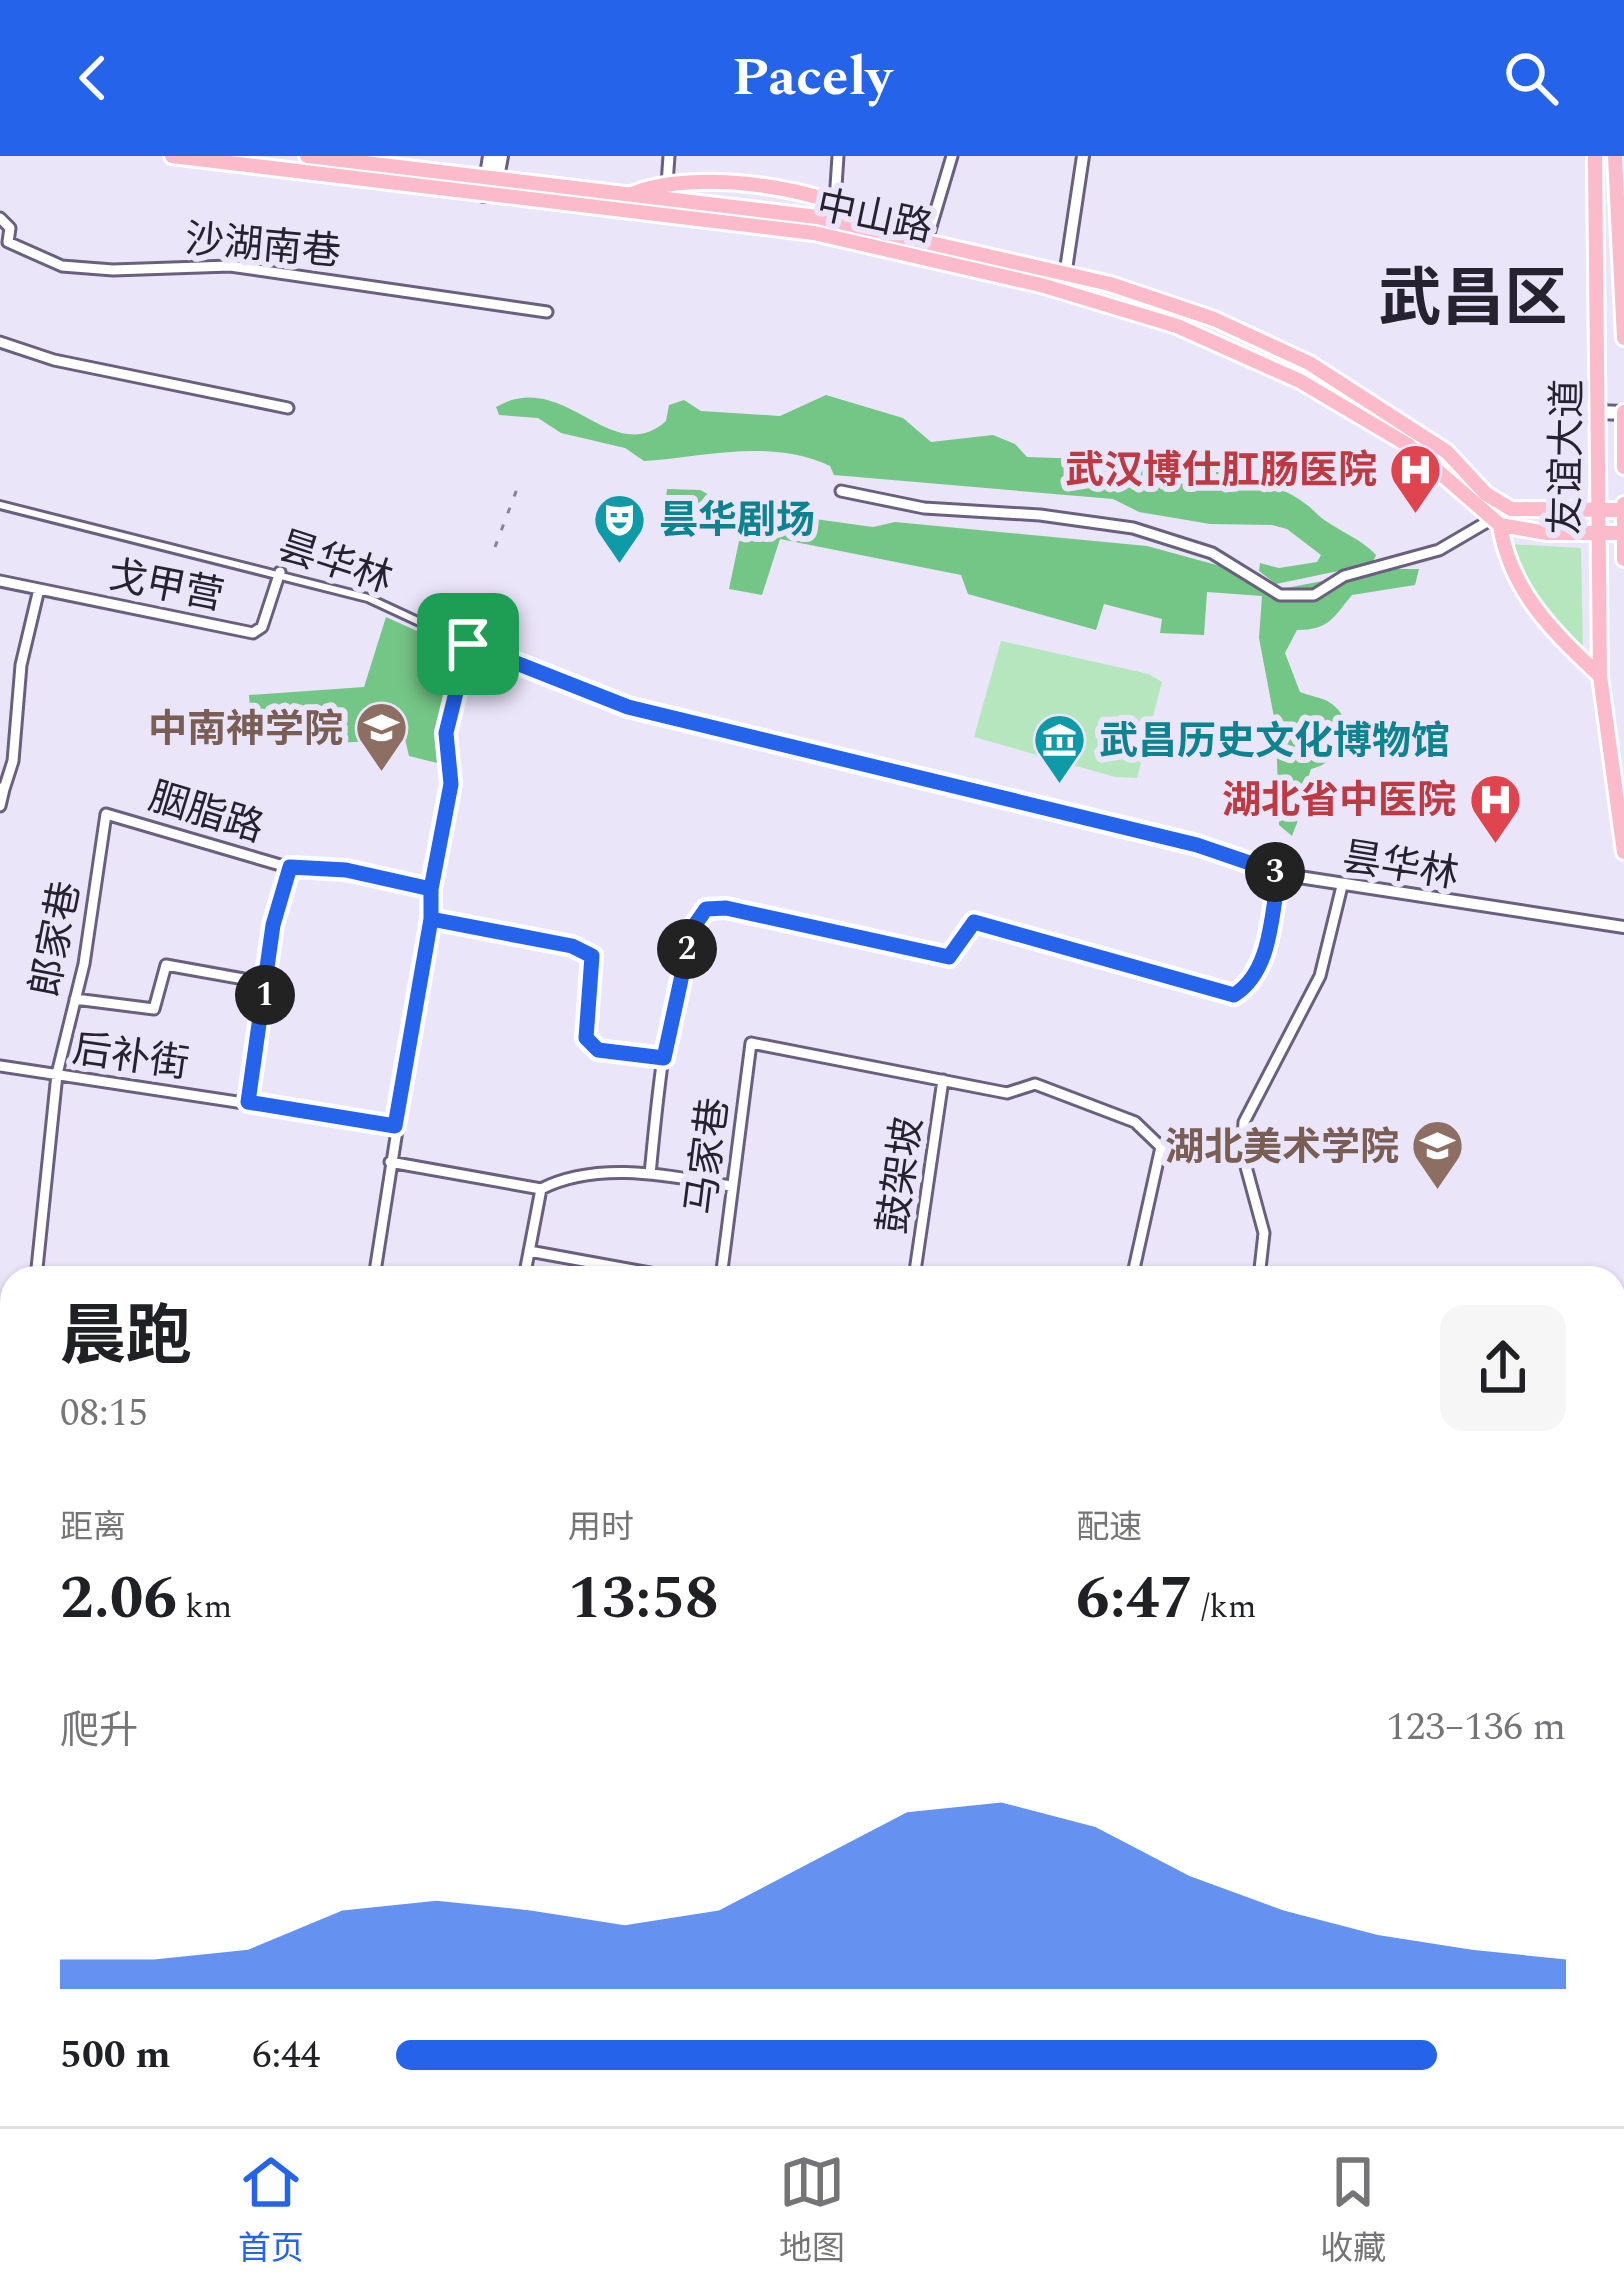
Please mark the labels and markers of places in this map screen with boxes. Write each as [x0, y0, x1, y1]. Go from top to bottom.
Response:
hospital icon: 武汉博仕肛肠医院 [1388, 441, 1444, 515]
place label: 武汉博仕肛肠医院 [1065, 442, 1377, 501]
theatre icon: 昙华剧场 [592, 491, 648, 565]
place label: 昙华剧场 [659, 492, 815, 551]
pin [417, 593, 519, 695]
school or university icon: 中南神学院 [354, 700, 410, 774]
place label: 中南神学院 [148, 701, 343, 760]
museum icon: 武昌历史文化博物馆 [1032, 712, 1088, 786]
place label: 武昌历史文化博物馆 [1099, 713, 1450, 772]
hospital icon: 湖北省中医院 [1467, 771, 1523, 845]
place label: 湖北省中医院 [1222, 772, 1456, 831]
pin: 3 [1245, 842, 1305, 902]
pin: 2 [657, 919, 717, 979]
pin: 1 [235, 965, 295, 1025]
school or university icon: 湖北美术学院 [1410, 1118, 1466, 1192]
place label: 湖北美术学院 [1165, 1119, 1399, 1178]

